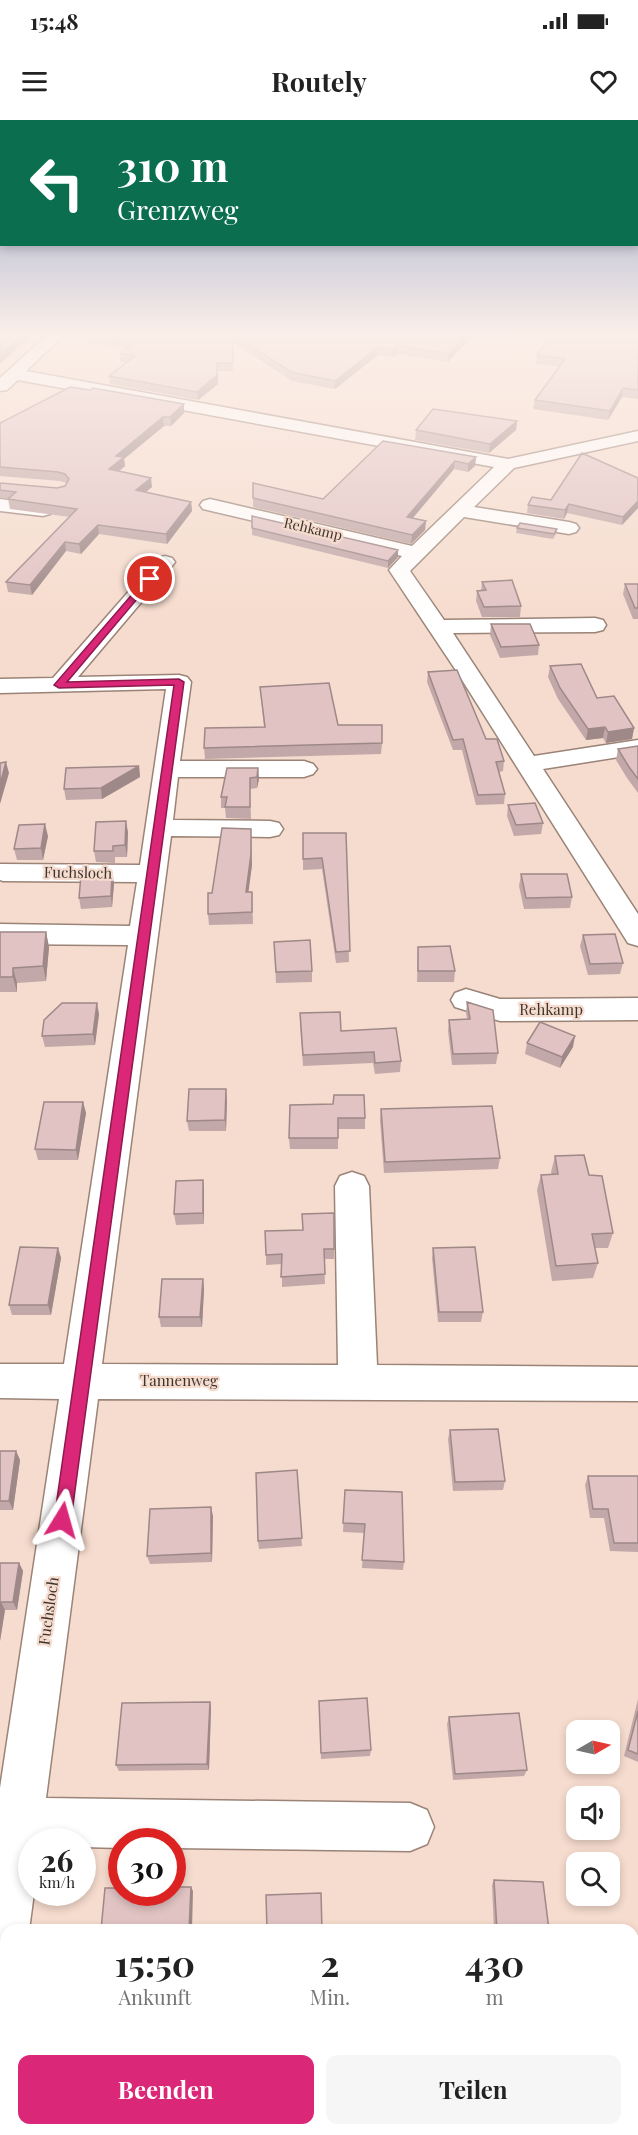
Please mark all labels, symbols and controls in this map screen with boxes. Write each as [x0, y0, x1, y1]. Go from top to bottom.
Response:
text: 15:48 [30, 6, 79, 36]
text: Routely [271, 63, 367, 99]
icon: menu [18, 65, 51, 98]
icon: heart [587, 65, 620, 98]
text: 310 m [117, 137, 228, 193]
icon: left [18, 144, 96, 222]
text: Grenzweg [117, 191, 239, 227]
street label: Rehkamp [282, 513, 344, 544]
pin [124, 553, 175, 604]
icon: arrive [133, 562, 166, 595]
street label: Fuchsloch [44, 861, 113, 883]
street label: Rehkamp [519, 999, 583, 1019]
street label: Tannenweg [140, 1370, 218, 1390]
position arrow [30, 1488, 94, 1552]
street label: Fuchsloch [33, 1575, 63, 1646]
north arrow [566, 1720, 620, 1774]
map controls [566, 1720, 620, 1906]
button: sound [566, 1786, 620, 1840]
speed limit sign: 30 [108, 1828, 186, 1906]
text: 26 [41, 1840, 73, 1880]
button: search [566, 1852, 620, 1906]
text: km/h [39, 1872, 75, 1892]
text: 15:50 [115, 1938, 195, 1986]
text: 2 [321, 1938, 339, 1986]
text: 430 [465, 1938, 524, 1986]
text: Ankunft [118, 1983, 191, 2010]
text: Min. [310, 1983, 350, 2010]
text: m [486, 1983, 503, 2010]
button: Beenden [18, 2055, 314, 2124]
button: Teilen [326, 2055, 621, 2124]

